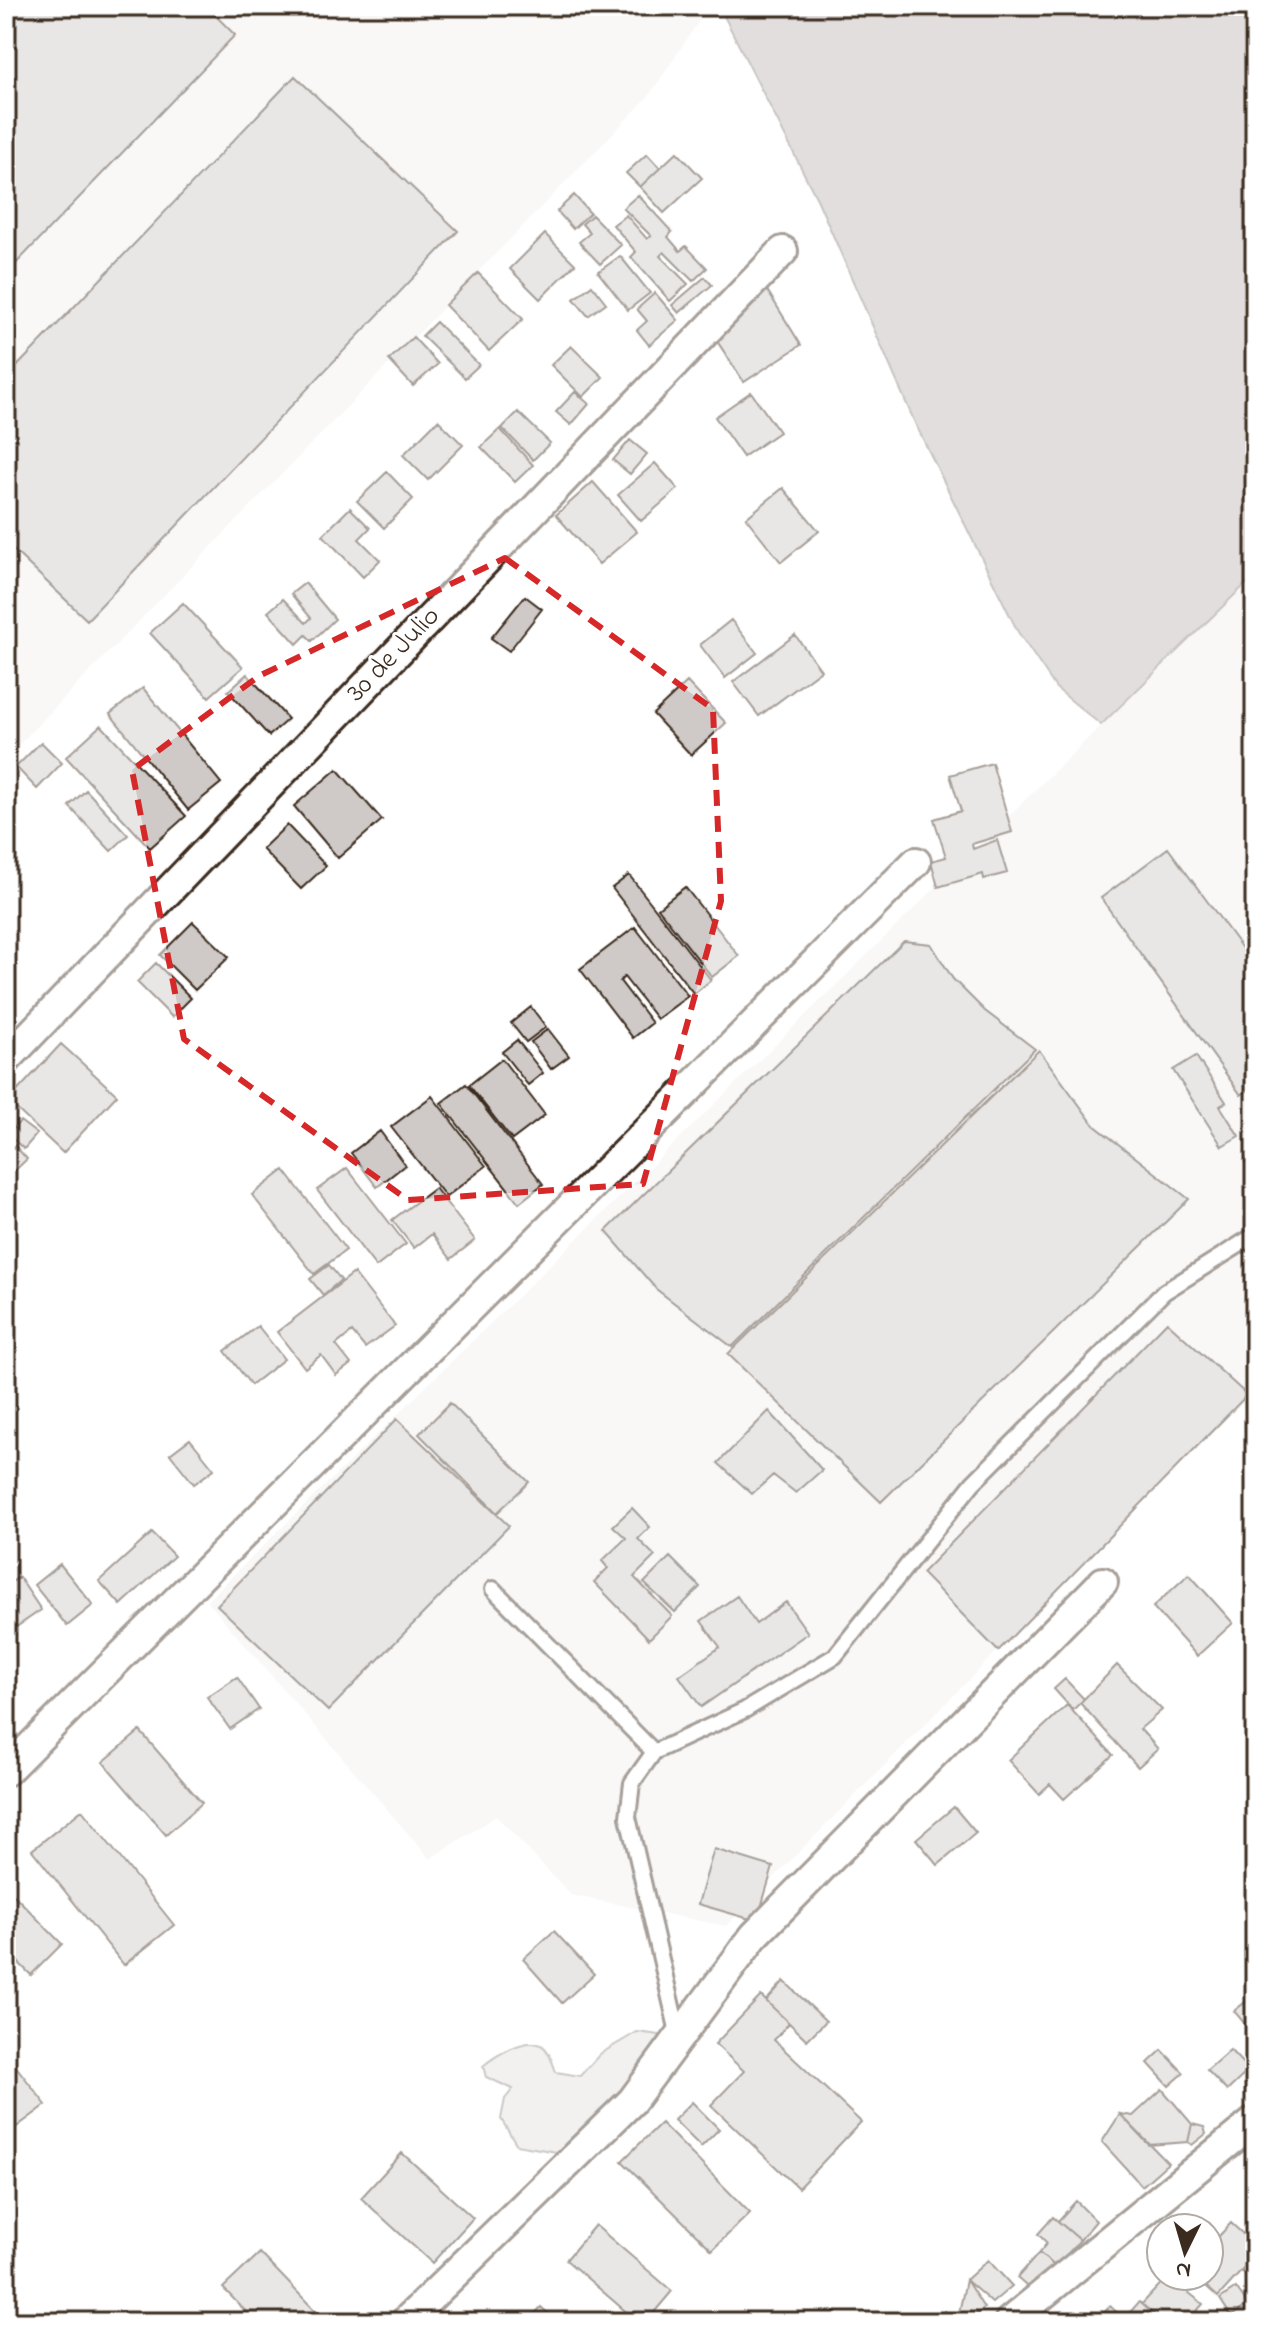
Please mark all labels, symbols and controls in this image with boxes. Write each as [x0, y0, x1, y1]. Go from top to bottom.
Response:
street label: 30 de Julio [338, 598, 450, 712]
north arrow [1145, 2212, 1225, 2292]
text: N [1175, 2252, 1192, 2286]

